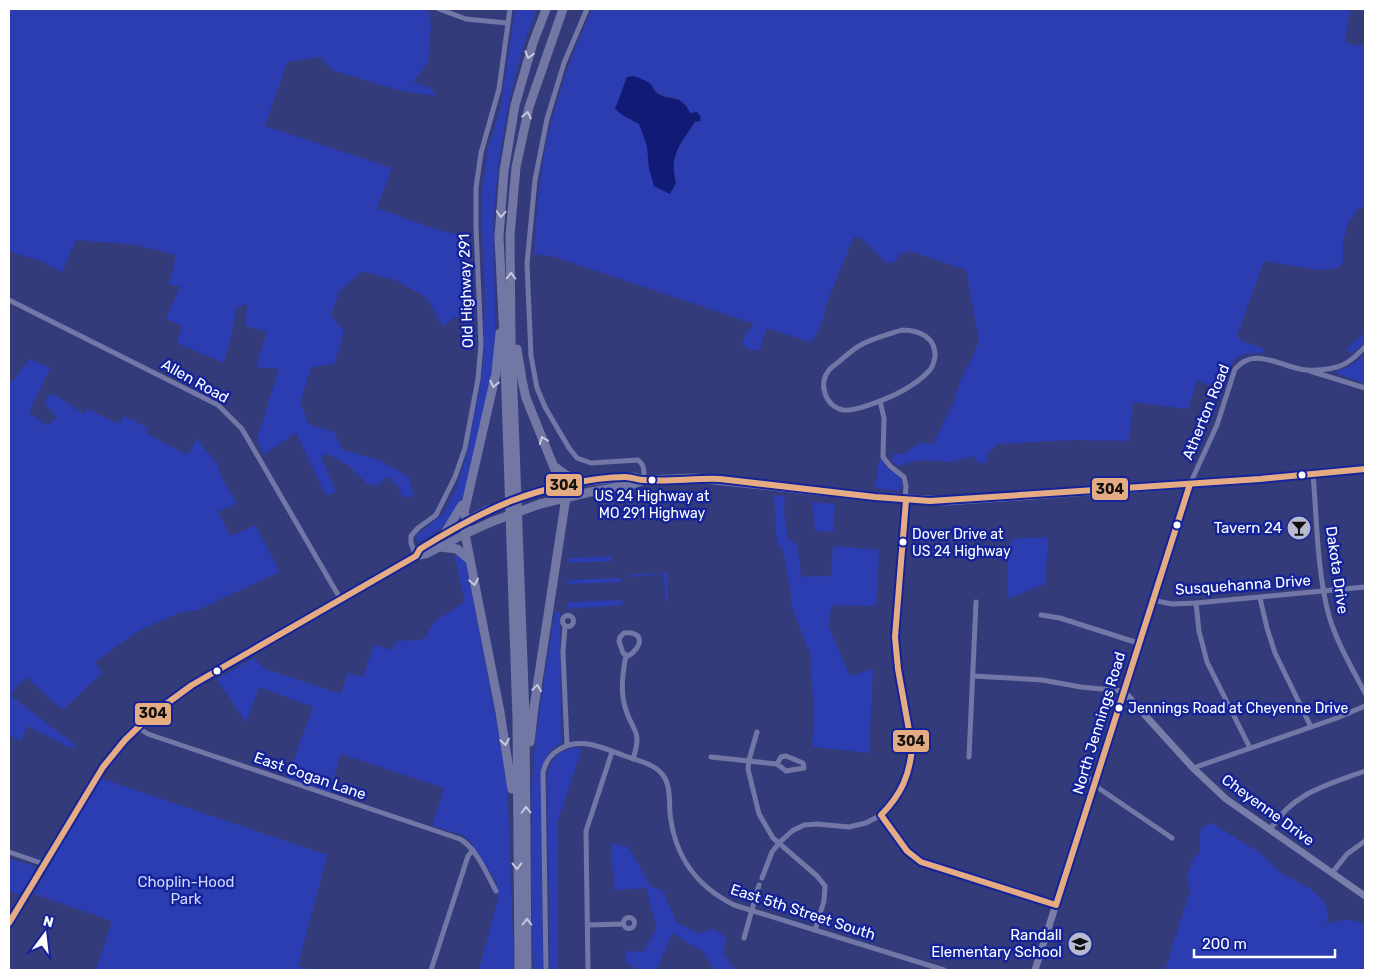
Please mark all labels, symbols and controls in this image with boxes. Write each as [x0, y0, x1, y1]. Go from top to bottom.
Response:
one-way arrow [525, 50, 535, 58]
one-way arrow [521, 110, 532, 119]
one-way arrow [496, 210, 507, 218]
street label: Old Highway 291 [455, 234, 477, 348]
one-way arrow [506, 271, 516, 279]
street label: Allen Road [158, 355, 232, 407]
street label: Atherton Road [1179, 362, 1233, 462]
one-way arrow [489, 380, 500, 389]
one-way arrow [539, 436, 550, 445]
unlabelled marker [1297, 470, 1307, 480]
line badge: 304 [545, 473, 583, 497]
marker: US 24 Highway at MO 291 Highway [647, 475, 657, 485]
text: 304 [550, 477, 579, 494]
line badge: 304 [1091, 477, 1129, 501]
text: 304 [1096, 481, 1125, 498]
place label: US 24 Highway at MO 291 Highway [595, 488, 710, 522]
bar icon: Tavern 24 [1286, 515, 1312, 541]
place label: Tavern 24 [1214, 519, 1282, 537]
unlabelled marker [1172, 520, 1182, 530]
street label: Dakota Drive [1322, 525, 1352, 615]
place label: Dover Drive at US 24 Highway [912, 526, 1011, 560]
marker: Dover Drive at US 24 Highway [898, 537, 908, 547]
street label: Susquehanna Drive [1175, 571, 1311, 599]
one-way arrow [468, 578, 479, 587]
street label: North Jennings Road [1069, 650, 1129, 796]
unlabelled marker [212, 666, 222, 676]
one-way arrow [531, 684, 541, 692]
place label: Jennings Road at Cheyenne Drive [1128, 700, 1348, 717]
line badge: 304 [134, 702, 172, 726]
marker: Jennings Road at Cheyenne Drive [1114, 703, 1124, 713]
text: 304 [139, 705, 168, 722]
line badge: 304 [892, 729, 930, 753]
text: 304 [897, 733, 926, 750]
one-way arrow [500, 737, 510, 746]
street label: East Cogan Lane [252, 748, 368, 804]
street label: Cheyenne Drive [1218, 770, 1318, 850]
one-way arrow [521, 806, 531, 814]
one-way arrow [512, 862, 522, 870]
park label: Choplin-Hood Park [137, 873, 235, 908]
street label: East 5th Street South [728, 880, 878, 944]
north arrow [20, 909, 70, 959]
text: N [41, 912, 55, 931]
one-way arrow [522, 917, 532, 925]
place label: Randall Elementary School [931, 926, 1062, 961]
scale bar [1194, 926, 1335, 958]
school or university icon: Randall Elementary School [1067, 931, 1093, 957]
text: 200 m [1202, 935, 1247, 953]

